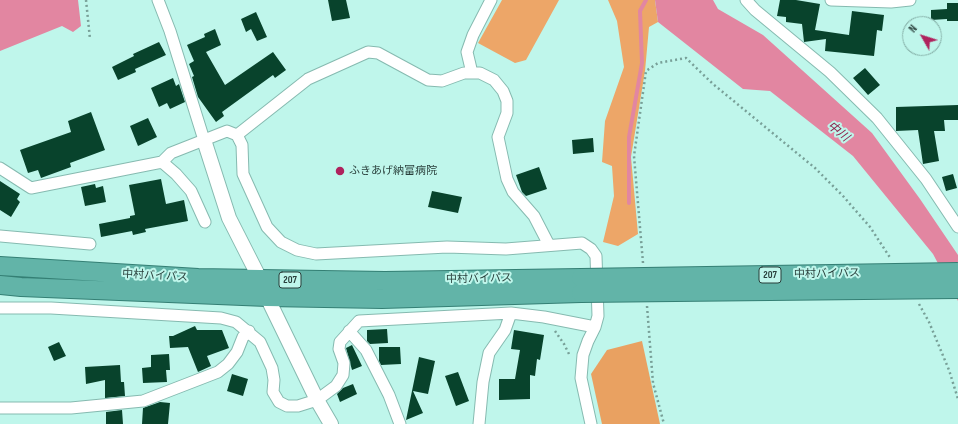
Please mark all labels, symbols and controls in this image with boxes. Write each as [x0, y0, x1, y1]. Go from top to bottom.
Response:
north arrow [902, 16, 942, 56]
text: N [906, 22, 920, 35]
water label: 中川 [824, 119, 852, 145]
place label: ふきあげ納富病院 [349, 164, 437, 178]
marker: ふきあげ納富病院 [334, 165, 346, 177]
road number: 207 [759, 267, 781, 283]
street label: 中村バイパス [794, 267, 860, 281]
street label: 中村バイパス [122, 268, 188, 284]
road number: 207 [279, 272, 301, 288]
street label: 中村バイパス [446, 272, 512, 286]

